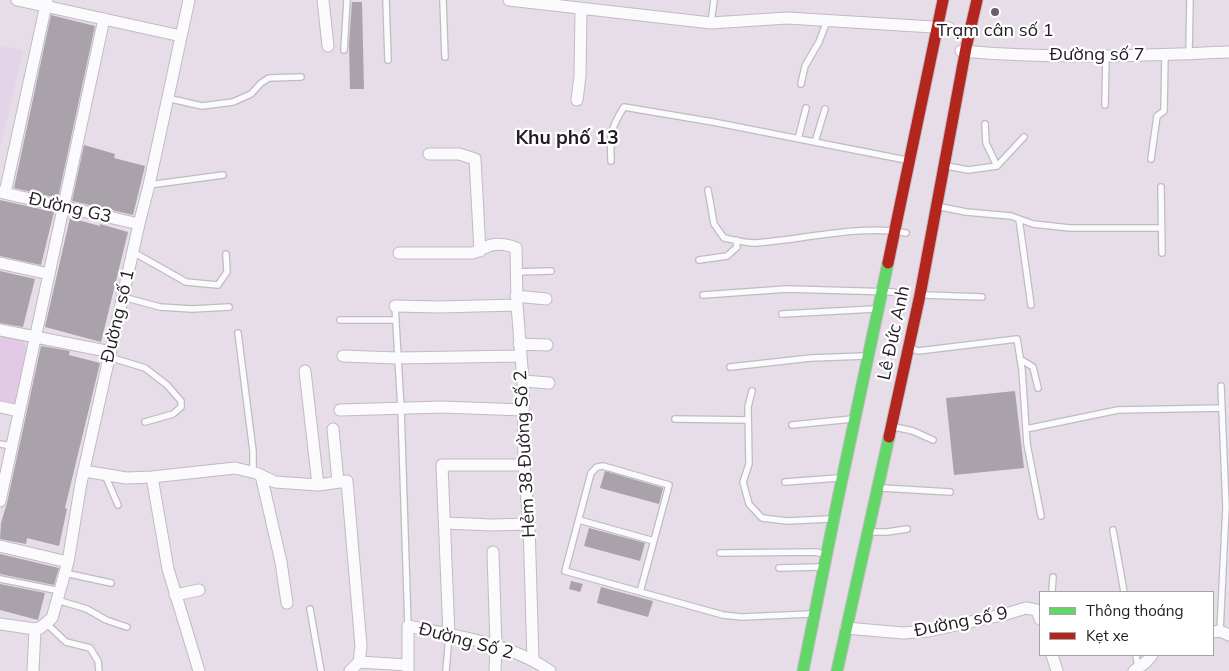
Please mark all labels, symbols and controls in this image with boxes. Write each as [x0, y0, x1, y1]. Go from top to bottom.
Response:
marker: Trạm cân số 1 [989, 6, 1001, 18]
place label: Trạm cân số 1 [937, 20, 1053, 42]
street label: Đường số 7 [1050, 44, 1144, 66]
district label: Khu phố 13 [515, 127, 619, 149]
street label: Đường G3 [27, 188, 113, 228]
street label: Đường số 1 [97, 267, 139, 365]
street label: Lê Đức Anh [873, 284, 915, 382]
street label: Hẻm 38 Đường Số 2 [510, 370, 540, 538]
legend [1039, 591, 1214, 656]
text: Thông thoáng [1086, 601, 1184, 620]
street label: Đường số 9 [912, 602, 1010, 642]
street label: Đường Số 2 [416, 618, 516, 664]
text: Kẹt xe [1086, 626, 1129, 645]

